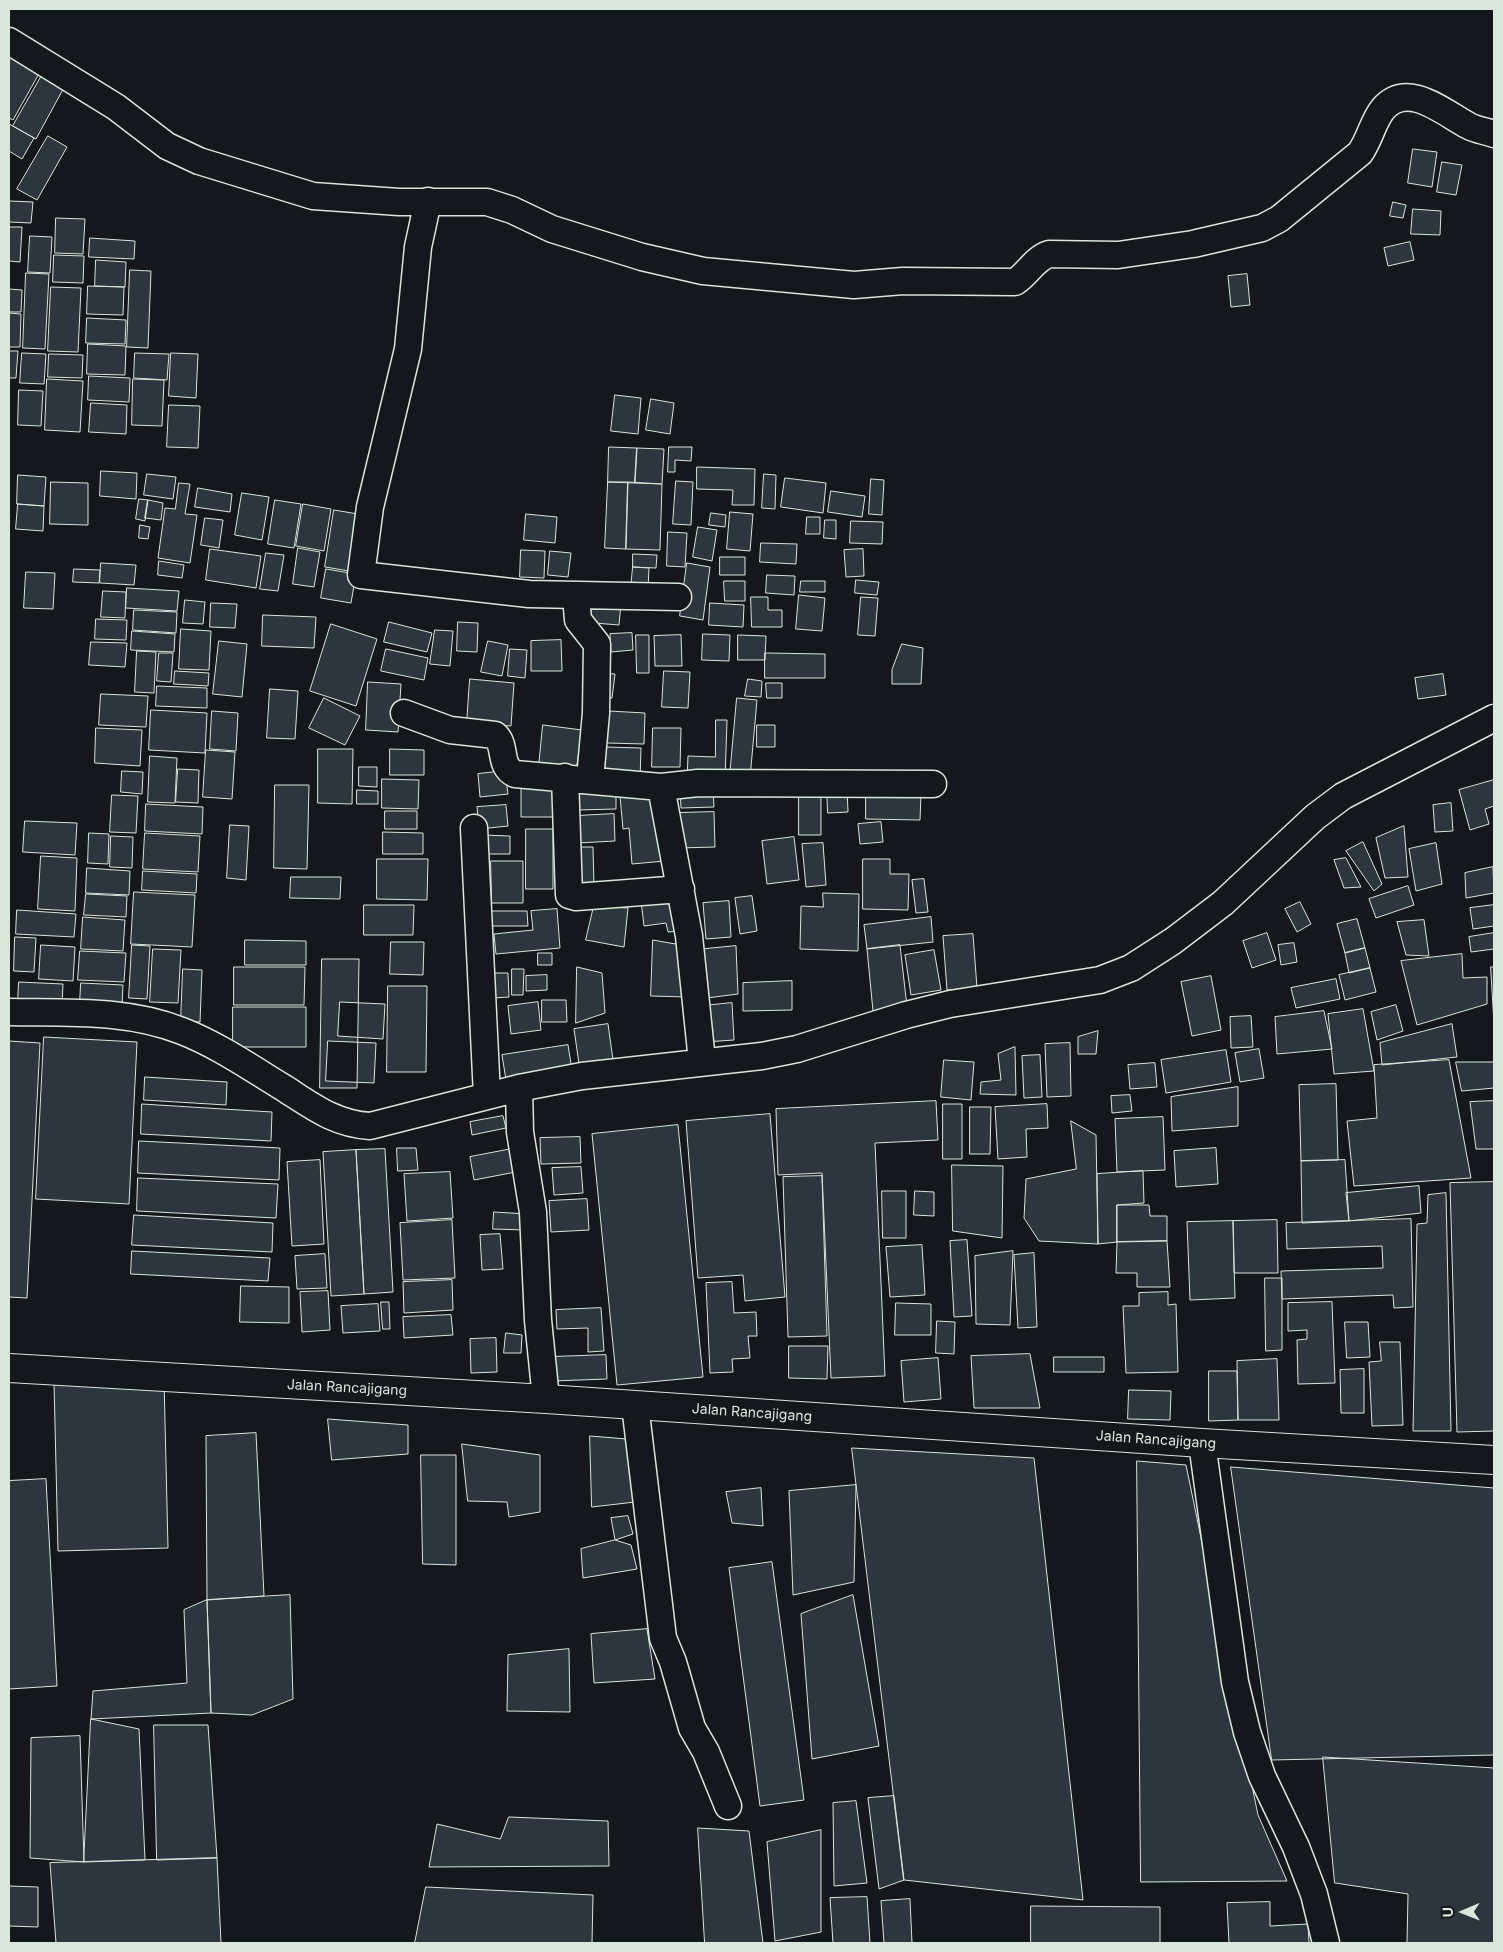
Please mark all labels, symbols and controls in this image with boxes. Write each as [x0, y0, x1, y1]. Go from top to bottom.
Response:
street label: Jalan Rancajigang [286, 1376, 408, 1400]
street label: Jalan Rancajigang [691, 1400, 813, 1426]
street label: Jalan Rancajigang [1095, 1427, 1217, 1453]
north arrow [1438, 1887, 1488, 1937]
text: U [1439, 1907, 1456, 1918]

